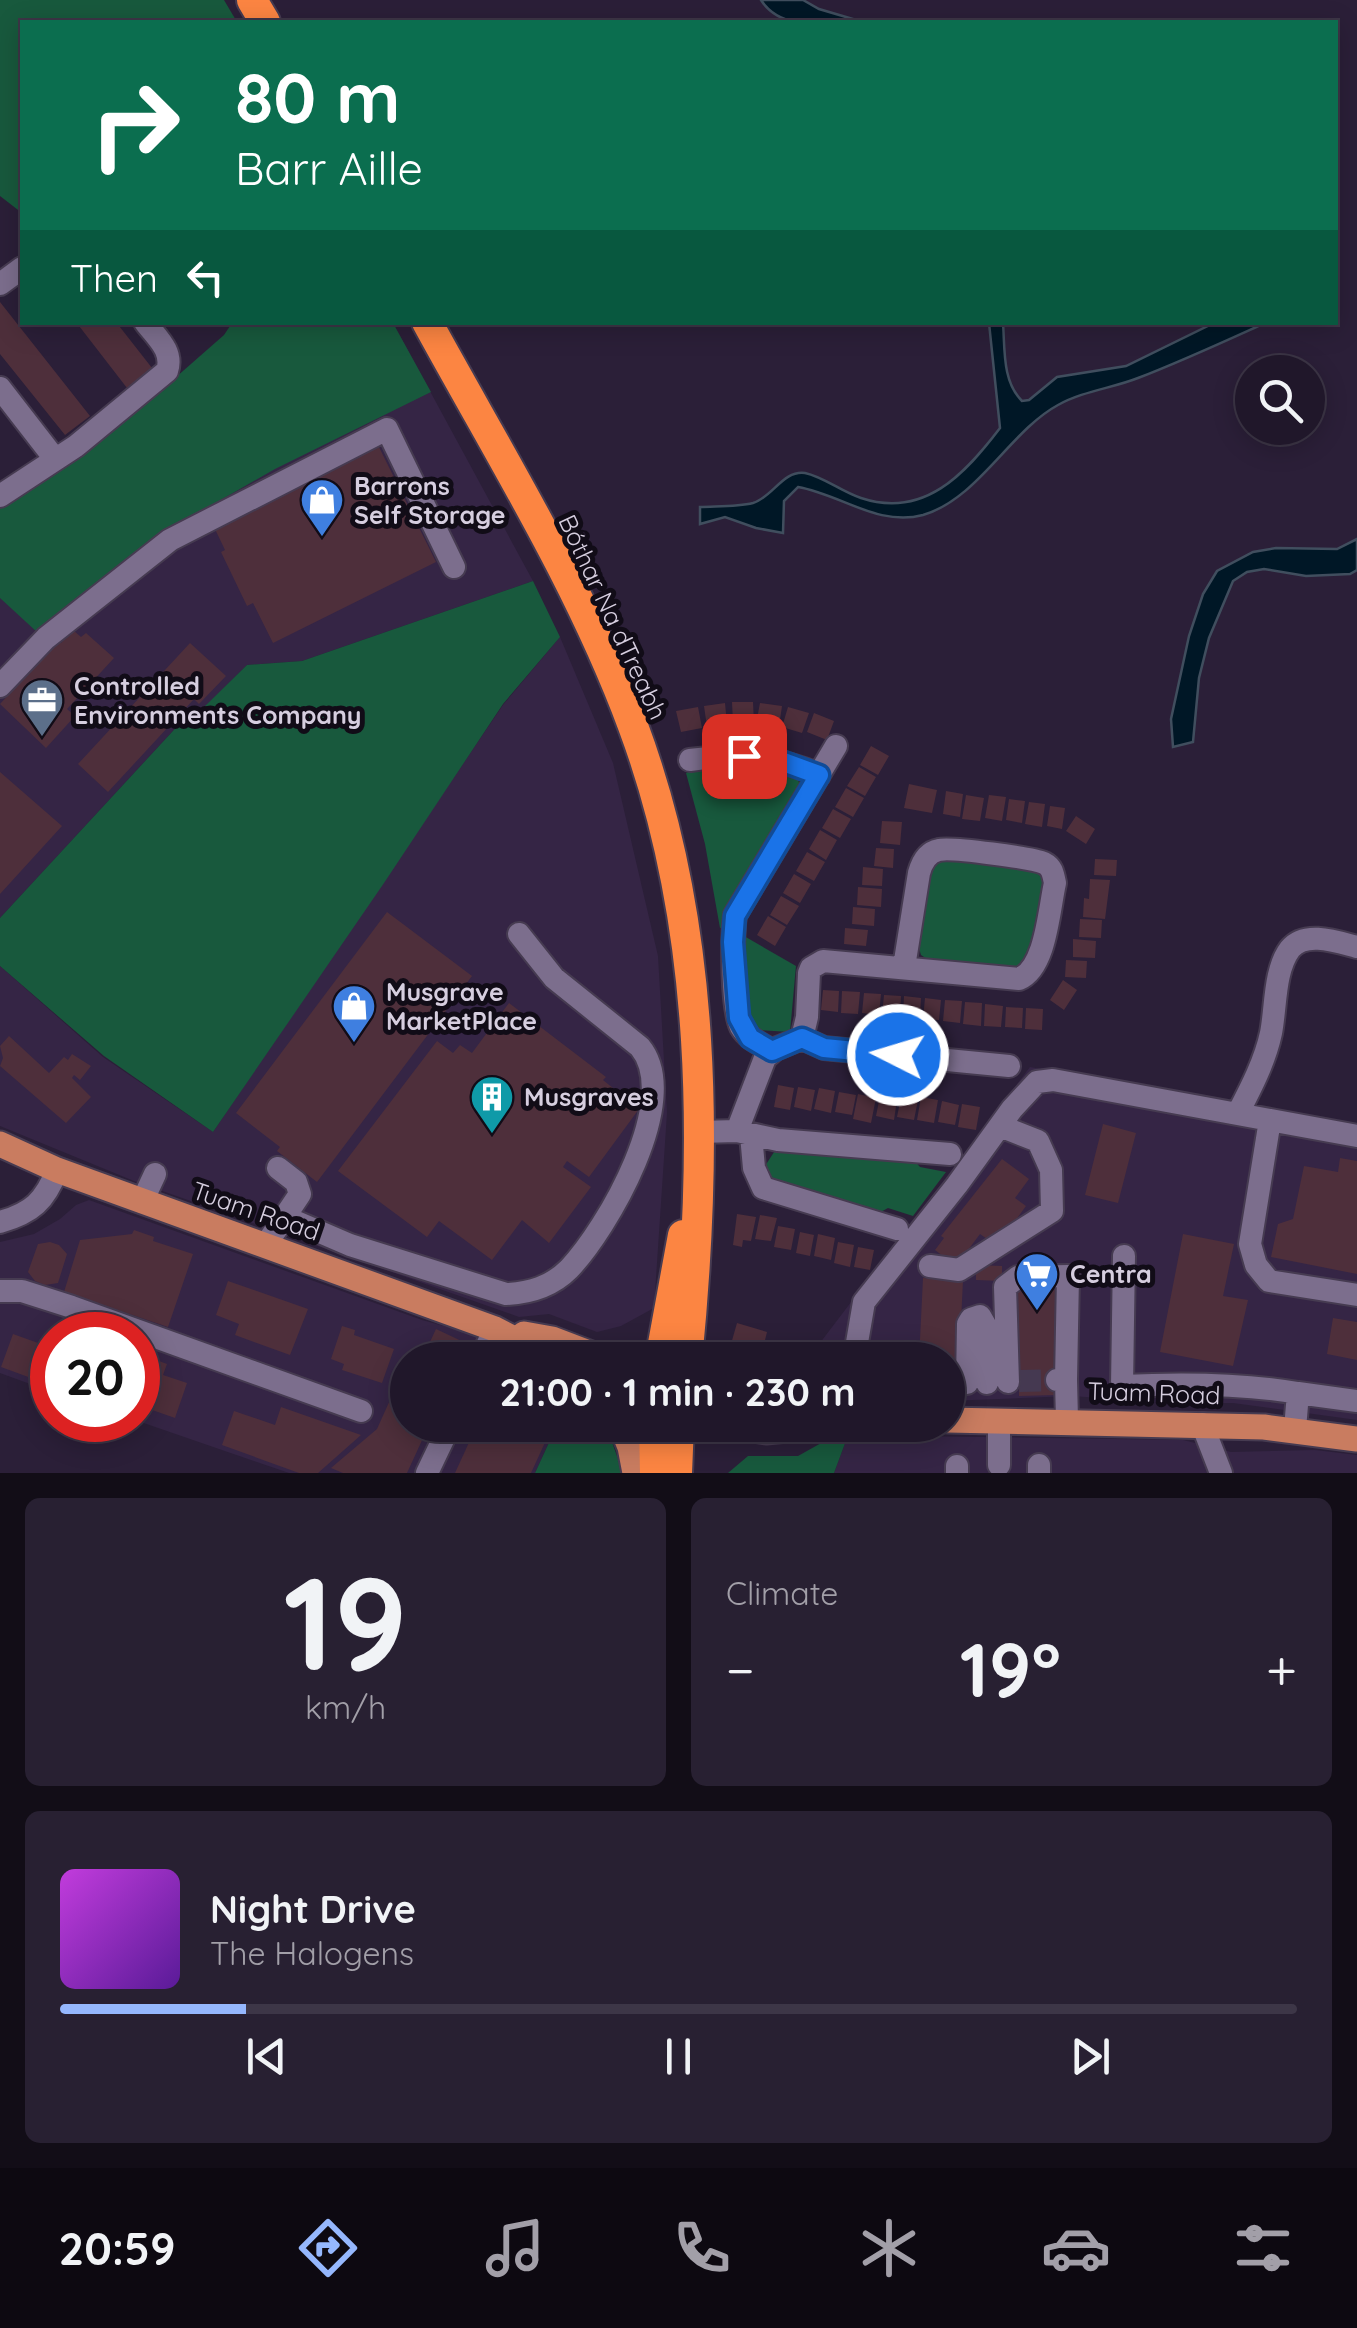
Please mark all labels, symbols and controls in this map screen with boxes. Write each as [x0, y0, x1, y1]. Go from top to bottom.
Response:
text: 80 m [235, 53, 400, 141]
icon: right [70, 60, 200, 190]
text: Barr Aille [235, 140, 423, 196]
icon: left [178, 250, 233, 305]
text: Then [70, 254, 158, 302]
map controls [1235, 355, 1325, 445]
button: search [1235, 355, 1325, 445]
place label: Barrons Self Storage [354, 470, 505, 530]
shop icon: Barrons Self Storage [299, 477, 345, 538]
street label: Bóthar Na dTreabh [552, 509, 674, 724]
place label: Controlled Environments Company [74, 670, 361, 730]
office icon: Controlled Environments Company [19, 677, 65, 738]
pin [702, 714, 787, 799]
icon: arrive [717, 729, 772, 784]
place label: Musgrave MarketPlace [386, 976, 537, 1036]
shop icon: Musgrave MarketPlace [331, 983, 377, 1044]
position arrow [846, 1003, 950, 1107]
building icon: Musgraves [469, 1074, 515, 1135]
place label: Musgraves [524, 1081, 654, 1112]
street label: Tuam Road [188, 1174, 324, 1247]
supermarket icon: Centra [1014, 1251, 1060, 1312]
place label: Centra [1070, 1258, 1152, 1289]
speed limit sign: 20 [30, 1312, 160, 1442]
text: 21:00 · 1 min · 230 m [500, 1368, 856, 1416]
street label: Tuam Road [1087, 1375, 1221, 1410]
text: 19 [283, 1540, 408, 1703]
text: Climate [726, 1573, 838, 1613]
text: 19° [960, 1622, 1061, 1716]
text: − [726, 1635, 755, 1704]
text: + [1266, 1635, 1297, 1704]
text: km/h [305, 1687, 386, 1727]
text: Night Drive [210, 1885, 416, 1933]
text: The Halogens [210, 1933, 414, 1973]
icon: previous [239, 2029, 294, 2084]
icon: pause [651, 2029, 706, 2084]
icon: next [1063, 2029, 1118, 2084]
icon: directions [293, 2213, 363, 2283]
icon: music [480, 2213, 550, 2283]
icon: phone [667, 2213, 737, 2283]
icon: climate [854, 2213, 924, 2283]
icon: car [1041, 2213, 1111, 2283]
icon: filters [1228, 2213, 1298, 2283]
text: 20:59 [59, 2220, 176, 2276]

